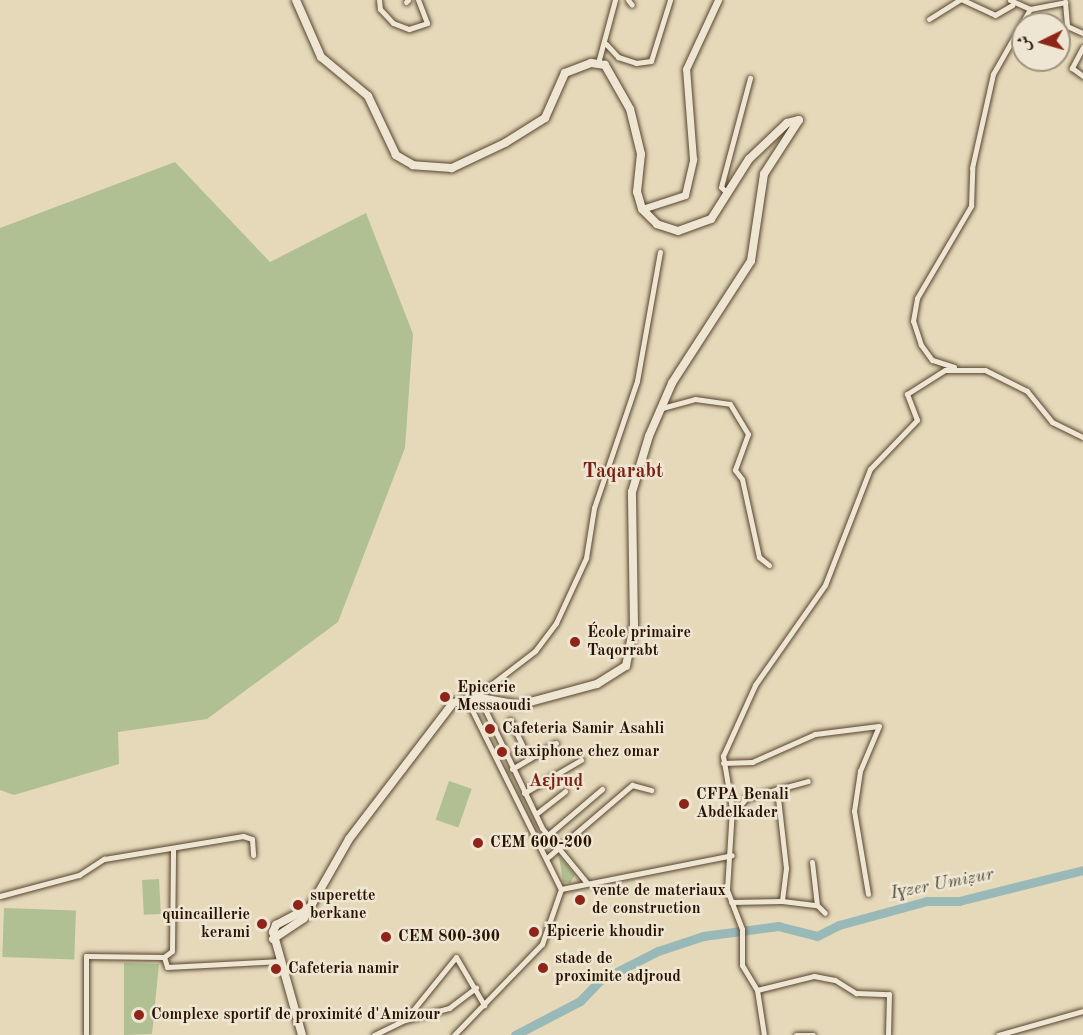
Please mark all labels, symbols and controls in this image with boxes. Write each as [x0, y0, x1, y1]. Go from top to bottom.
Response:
north arrow [1011, 12, 1071, 72]
text: ش [1016, 35, 1034, 52]
district label: Taqarabt [583, 460, 663, 484]
place label: École primaire Taqorrabt [587, 623, 691, 661]
marker: École primaire Taqorrabt [568, 635, 582, 649]
place label: Epicerie Messaoudi [457, 678, 531, 716]
marker: Epicerie Messaoudi [438, 690, 452, 704]
place label: Cafeteria Samir Asahli [502, 719, 664, 739]
marker: Cafeteria Samir Asahli [483, 722, 497, 736]
place label: taxiphone chez omar [514, 742, 659, 762]
marker: taxiphone chez omar [495, 745, 509, 759]
district label: Aɛjruḍ [529, 770, 583, 792]
place label: CFPA Benali Abdelkader [696, 785, 789, 823]
marker: CFPA Benali Abdelkader [677, 797, 691, 811]
place label: CEM 600-200 [490, 833, 592, 853]
marker: CEM 600-200 [471, 836, 485, 850]
water label: Iɣzer Umiẓur [889, 863, 995, 905]
place label: vente de materiaux de construction [592, 881, 726, 919]
place label: superette berkane [310, 886, 376, 924]
marker: vente de materiaux de construction [573, 893, 587, 907]
marker: superette berkane [291, 898, 305, 912]
place label: quincaillerie kerami [162, 905, 250, 943]
marker: quincaillerie kerami [255, 917, 269, 931]
place label: Epicerie khoudir [546, 922, 664, 942]
marker: Epicerie khoudir [527, 925, 541, 939]
place label: CEM 800-300 [398, 927, 500, 947]
marker: CEM 800-300 [379, 930, 393, 944]
place label: stade de proximite adjroud [555, 949, 681, 987]
place label: Cafeteria namir [288, 959, 399, 979]
marker: stade de proximite adjroud [536, 961, 550, 975]
marker: Cafeteria namir [269, 962, 283, 976]
place label: Complexe sportif de proximité d'Amizour [151, 1005, 440, 1025]
marker: Complexe sportif de proximité d'Amizour [132, 1008, 146, 1022]

